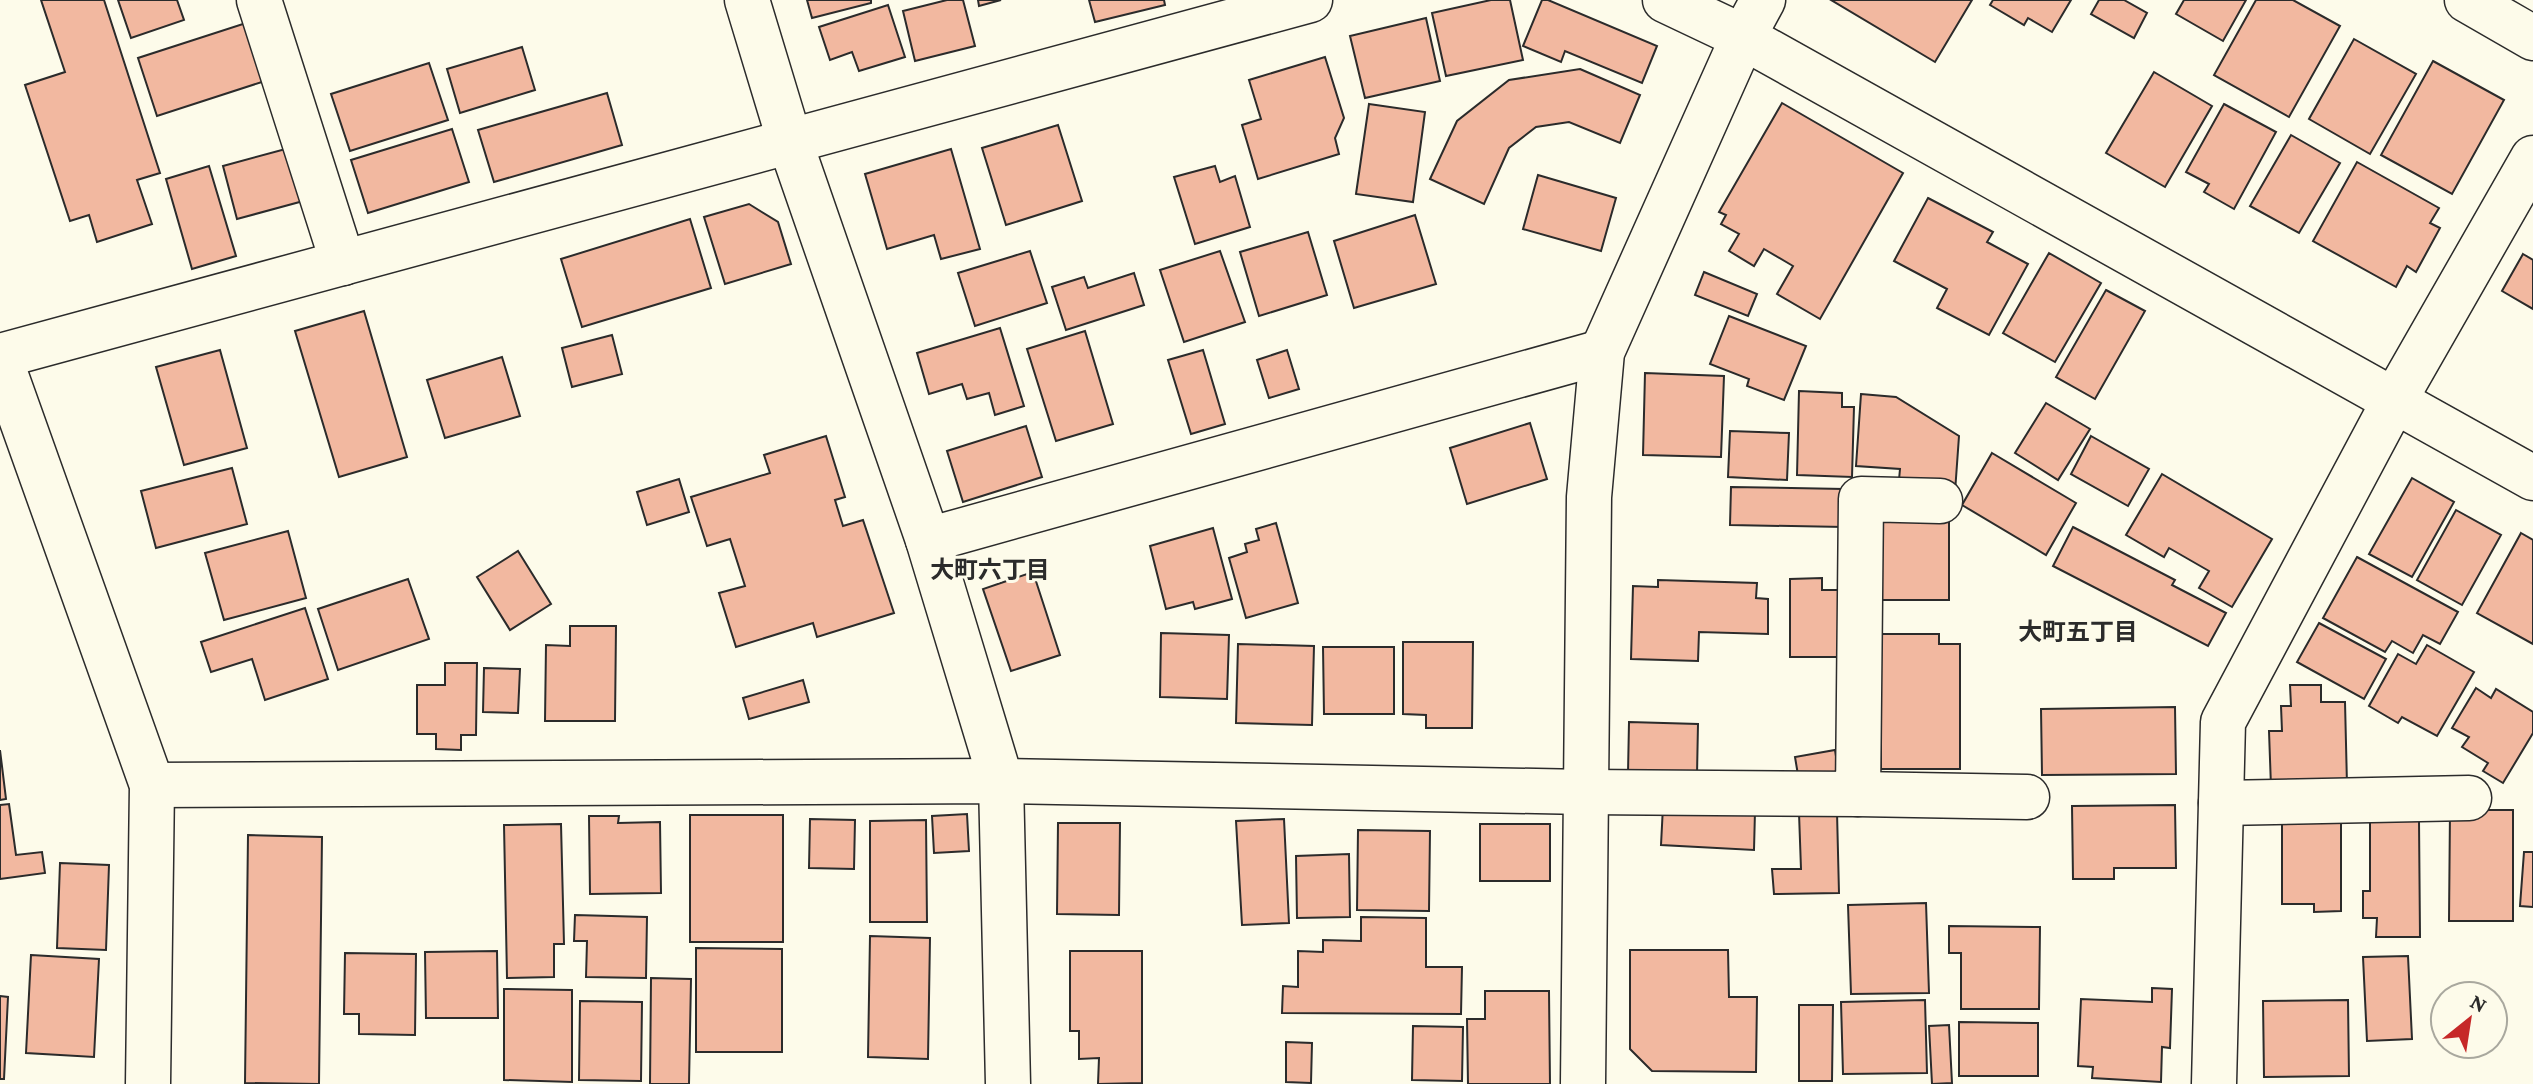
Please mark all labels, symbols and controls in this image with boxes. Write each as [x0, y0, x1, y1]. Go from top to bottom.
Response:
district label: 大町六丁目 [930, 556, 1050, 583]
district label: 大町五丁目 [2018, 618, 2138, 645]
north arrow [2429, 980, 2509, 1060]
text: N [2466, 989, 2491, 1018]

